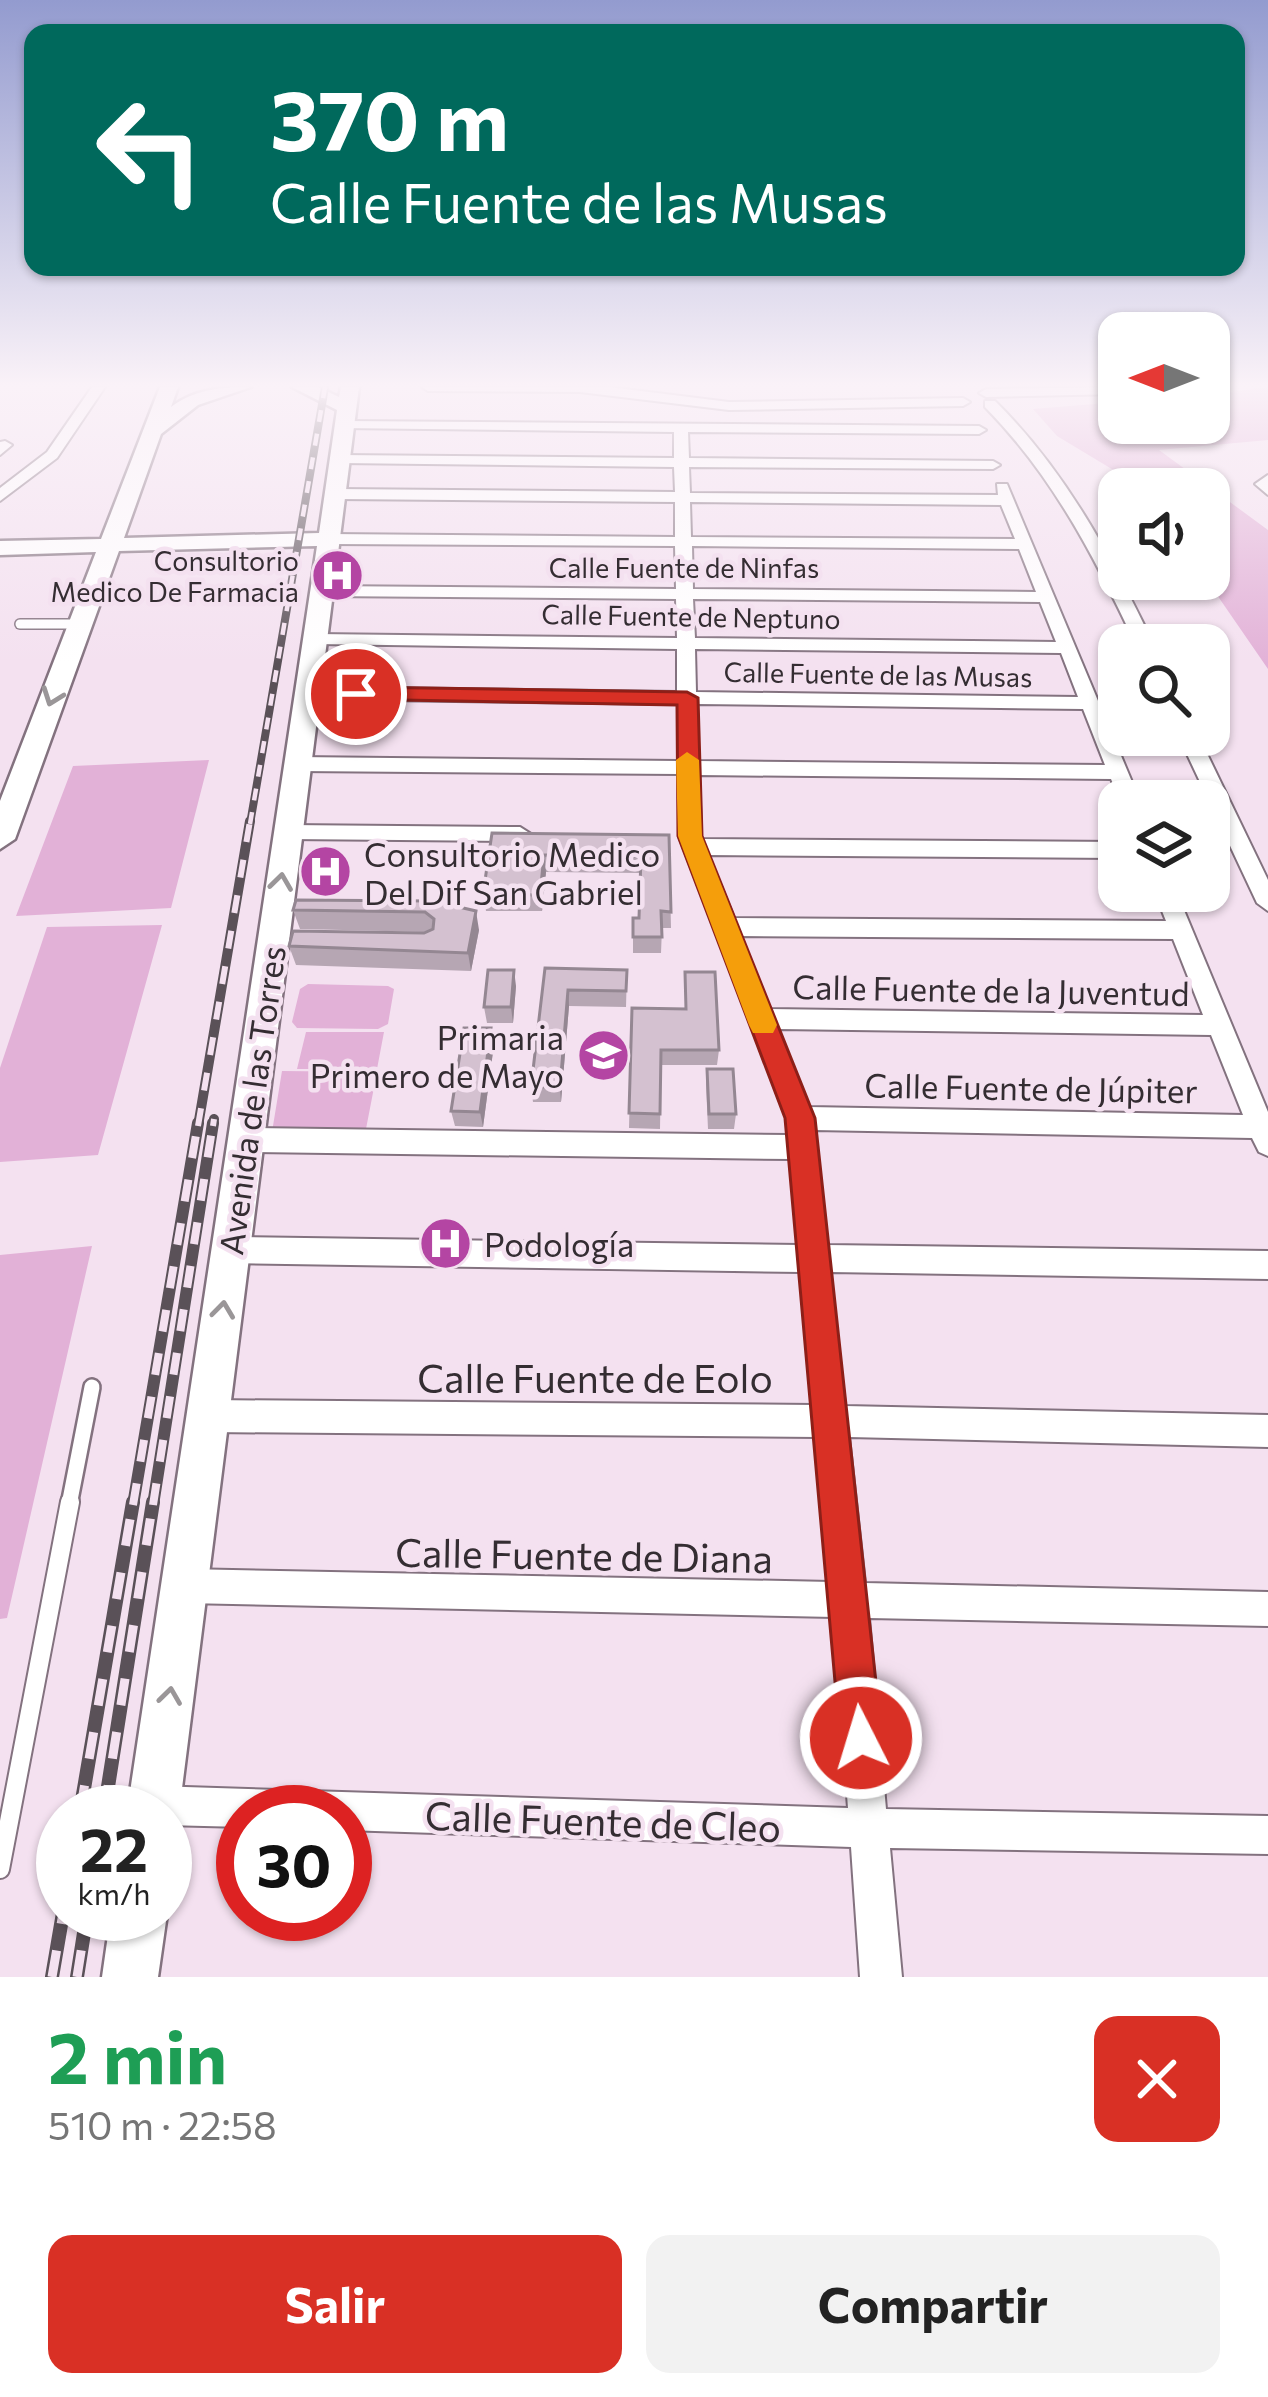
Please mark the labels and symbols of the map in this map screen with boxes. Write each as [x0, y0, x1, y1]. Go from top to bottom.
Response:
north arrow [1098, 312, 1230, 444]
place label: Consultorio Medico De Farmacia [51, 544, 299, 608]
hospital icon: Consultorio Medico De Farmacia [310, 548, 366, 604]
street label: Calle Fuente de Ninfas [549, 551, 819, 584]
street label: Calle Fuente de Neptuno [541, 597, 841, 635]
pin [305, 643, 407, 745]
street label: Calle Fuente de las Musas [723, 655, 1033, 693]
one-way arrow [42, 686, 66, 707]
place label: Consultorio Medico Del Dif San Gabriel [364, 833, 660, 912]
hospital icon: Consultorio Medico Del Dif San Gabriel [297, 844, 353, 900]
one-way arrow [267, 872, 293, 892]
street label: Avenida de las Torres [209, 943, 293, 1257]
street label: Calle Fuente de la Juventud [792, 965, 1190, 1013]
place label: Primaria Primero de Mayo [310, 1016, 564, 1095]
school or university icon: Primaria Primero de Mayo [575, 1027, 631, 1083]
street label: Calle Fuente de Júpiter [864, 1064, 1198, 1110]
hospital icon: Podología [417, 1215, 473, 1271]
place label: Podología [484, 1223, 634, 1264]
one-way arrow [209, 1300, 235, 1320]
street label: Calle Fuente de Eolo [417, 1353, 773, 1401]
street label: Calle Fuente de Diana [395, 1527, 773, 1581]
position arrow [798, 1675, 924, 1801]
one-way arrow [156, 1686, 182, 1706]
speed limit sign: 30 [216, 1785, 372, 1941]
street label: Calle Fuente de Cleo [424, 1790, 782, 1850]

